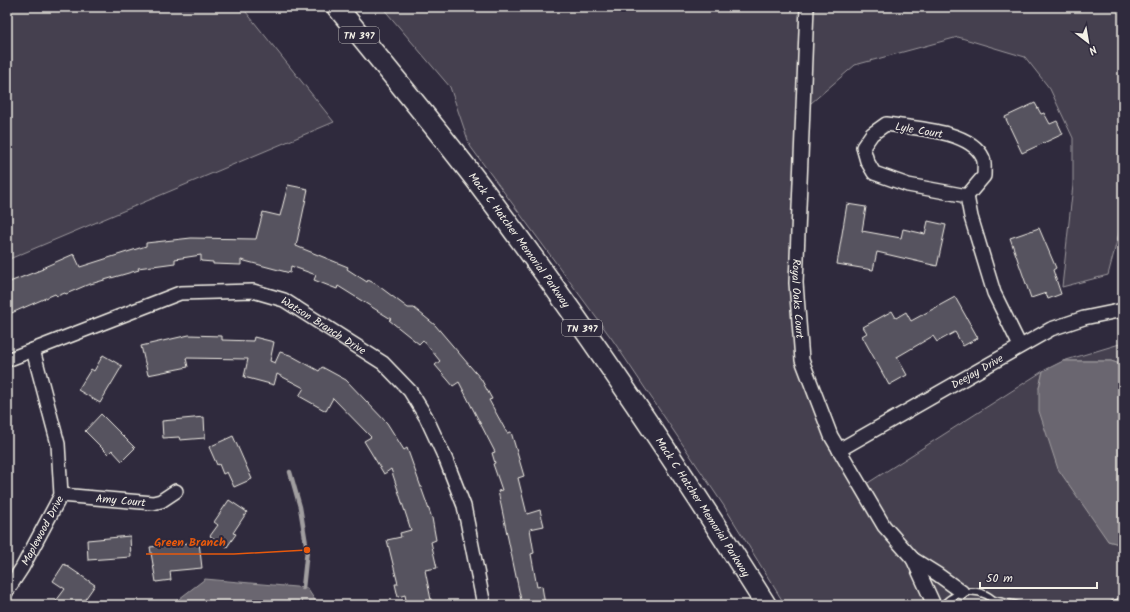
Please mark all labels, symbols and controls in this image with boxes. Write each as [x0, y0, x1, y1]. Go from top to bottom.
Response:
north arrow [1068, 22, 1108, 62]
road number: TN 397 [339, 27, 379, 43]
text: N [1085, 40, 1100, 59]
street label: Lyle Court [894, 118, 945, 144]
street label: Mack C Hatcher Memorial Parkway [463, 169, 575, 313]
street label: Royal Oaks Court [786, 258, 808, 340]
street label: Watson Branch Drive [277, 292, 369, 360]
road number: TN 397 [562, 320, 602, 336]
street label: Deejay Drive [948, 350, 1007, 394]
street label: Mack C Hatcher Memorial Parkway [650, 434, 755, 582]
street label: Amy Court [95, 490, 147, 512]
street label: Maplewood Drive [17, 493, 69, 569]
callout: Green Branch [146, 530, 234, 554]
text: Green Branch [154, 533, 226, 552]
scale bar [980, 564, 1097, 590]
text: 50 m [986, 569, 1013, 588]

